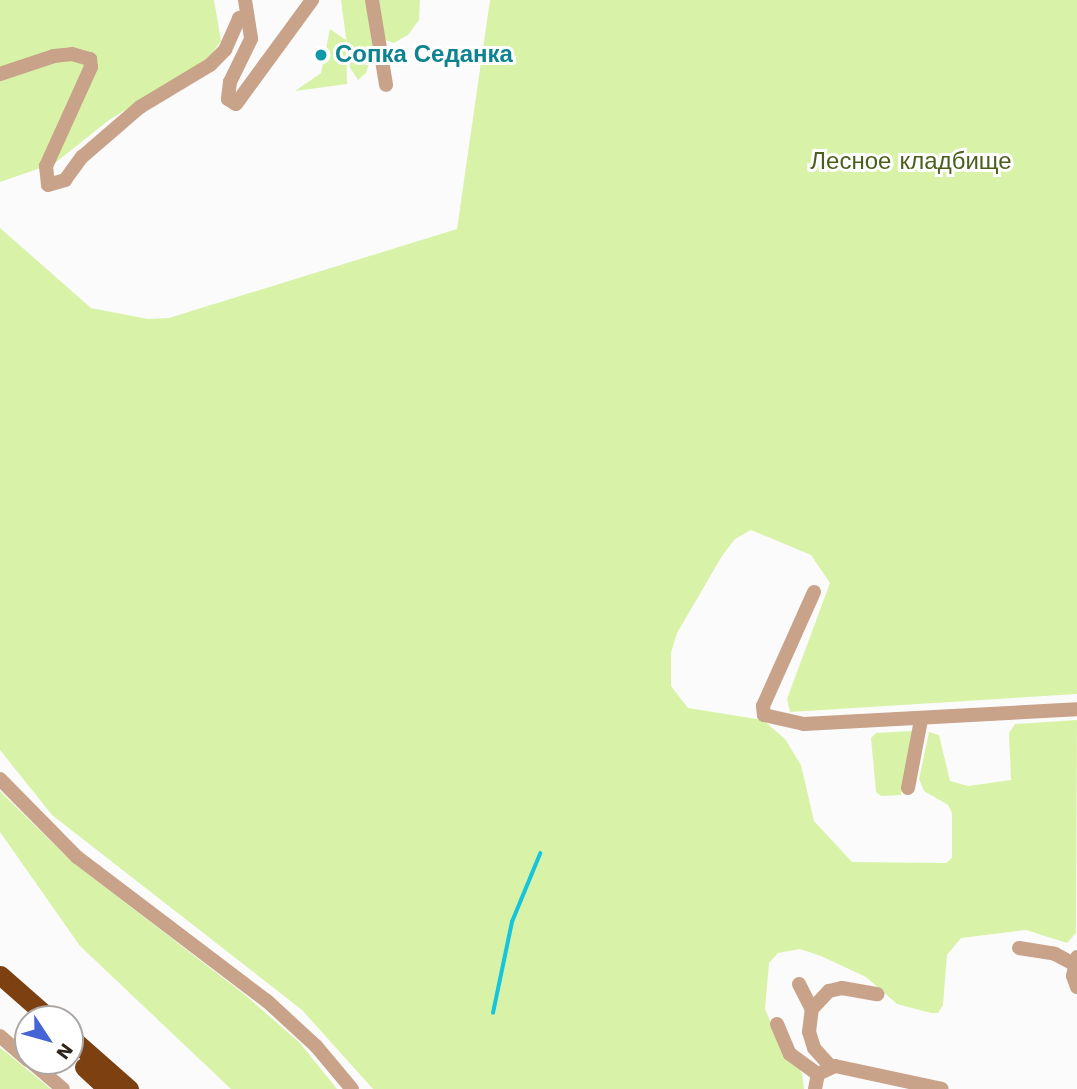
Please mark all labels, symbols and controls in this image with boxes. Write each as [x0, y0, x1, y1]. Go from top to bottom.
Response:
place label: Сопка Седанка [335, 41, 513, 69]
marker: Сопка Седанка [313, 47, 329, 63]
park label: Лесное кладбище [810, 148, 1012, 176]
north arrow [14, 1005, 84, 1075]
text: N [51, 1039, 78, 1064]

